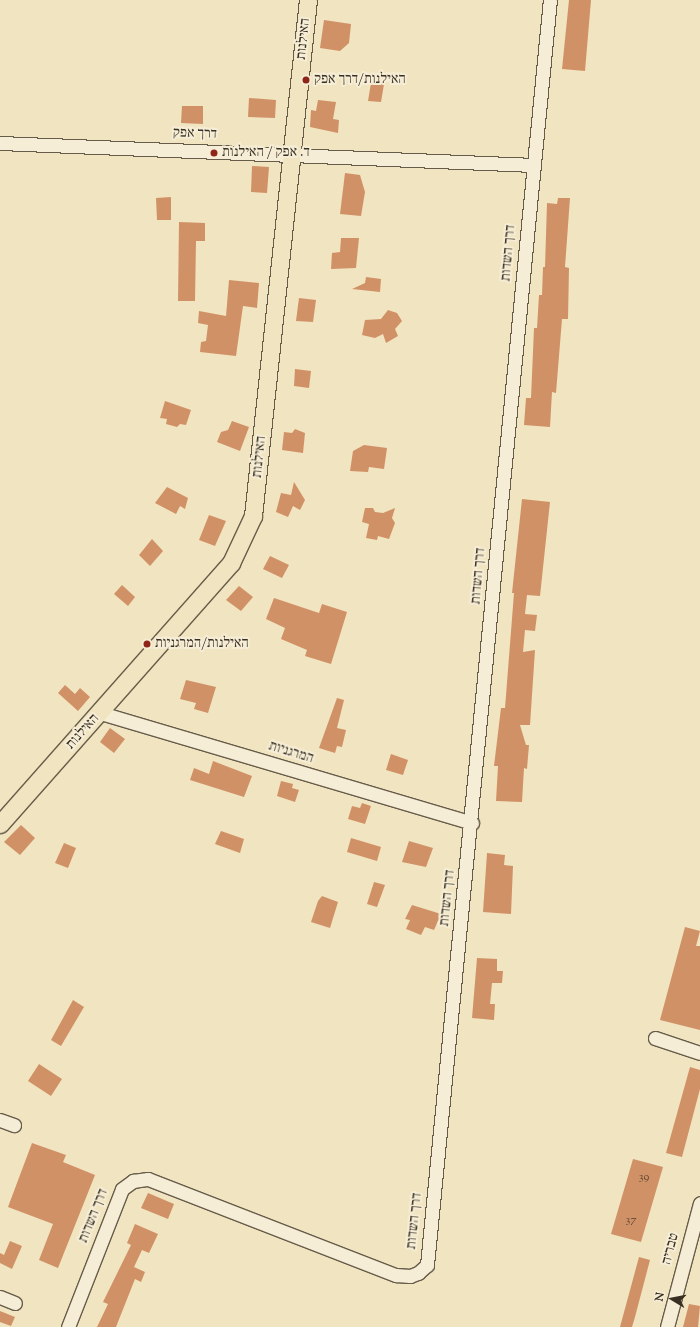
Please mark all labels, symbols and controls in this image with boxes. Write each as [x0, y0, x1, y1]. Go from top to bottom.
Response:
street label: האילנות [293, 17, 315, 61]
place label: האילנות/דרך אפק [314, 72, 406, 88]
marker: האילנות/דרך אפק [301, 75, 311, 85]
street label: דרך אפק [173, 125, 217, 143]
place label: ד. אפק / האילנות [222, 145, 310, 161]
marker: ד. אפק / האילנות [209, 148, 219, 158]
street label: דרך השדות [498, 224, 520, 282]
street label: האילנות [249, 435, 271, 479]
street label: דרך השדות [468, 547, 490, 605]
place label: האילנות/המרגניות [155, 636, 249, 652]
marker: האילנות/המרגניות [142, 639, 152, 649]
street label: האילנות [63, 711, 103, 753]
street label: המרגניות [266, 738, 316, 768]
street label: דרך השדות [437, 869, 459, 927]
house number: 39 [639, 1171, 649, 1185]
street label: דרך השדות [76, 1187, 112, 1245]
street label: דרך השדות [404, 1192, 426, 1250]
house number: 37 [626, 1214, 636, 1228]
street label: טבריה [659, 1231, 683, 1267]
north arrow [652, 1279, 692, 1319]
text: N [652, 1291, 669, 1303]

